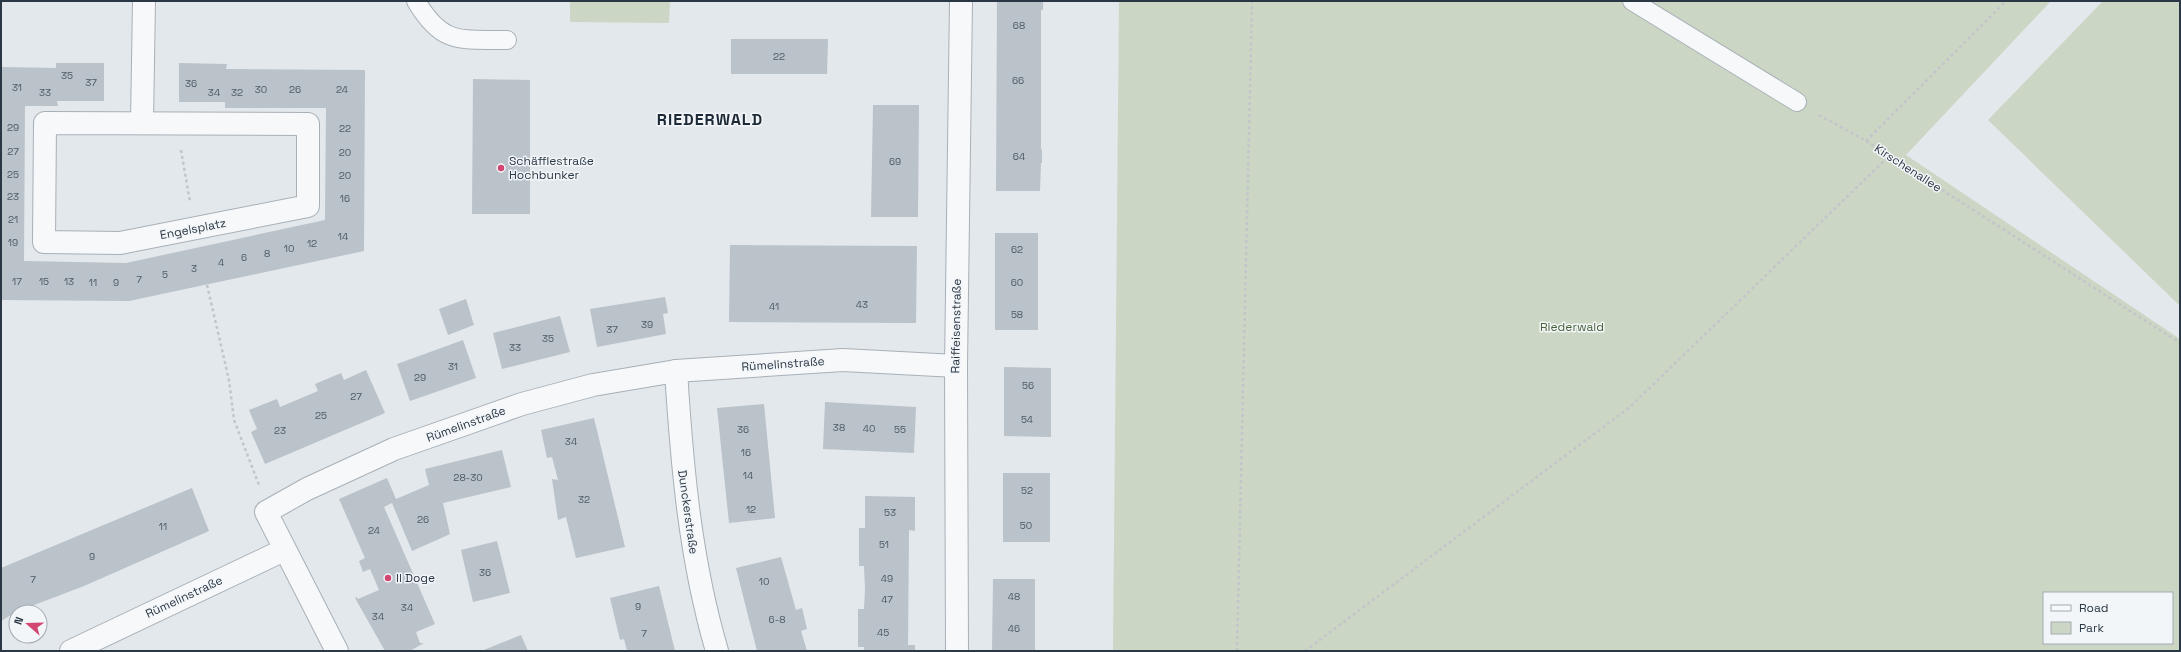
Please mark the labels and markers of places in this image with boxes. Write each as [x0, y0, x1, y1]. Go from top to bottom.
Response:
place label: Schäfflestraße Hochbunker [509, 153, 594, 183]
marker: Schäfflestraße Hochbunker [496, 163, 506, 173]
place label: Il Doge [396, 570, 435, 586]
marker: Il Doge [383, 573, 393, 583]

